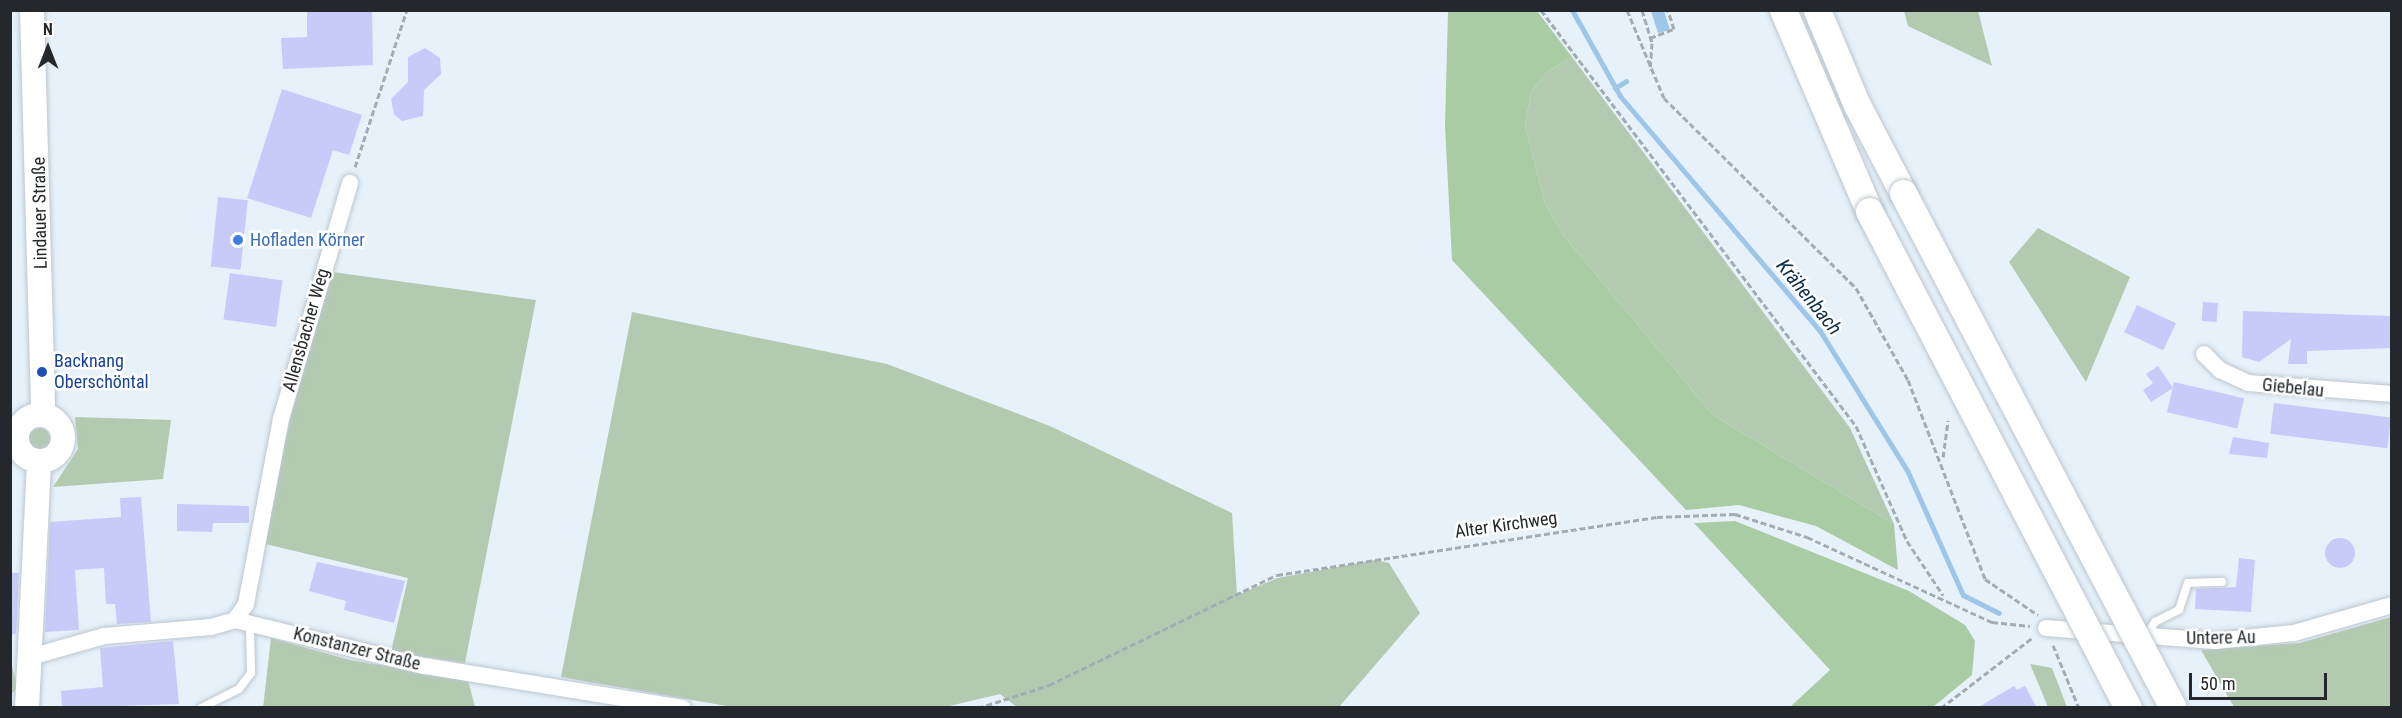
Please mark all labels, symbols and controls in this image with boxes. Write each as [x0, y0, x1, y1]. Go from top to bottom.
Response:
north arrow [18, 18, 78, 78]
text: N [43, 20, 53, 39]
street label: Lindauer Straße [28, 157, 52, 269]
place label: Hofladen Körner [250, 229, 365, 251]
marker: Hofladen Körner [231, 233, 245, 247]
water label: Krähenbach [1771, 254, 1847, 340]
street label: Allensbacher Weg [278, 266, 334, 394]
place label: Backnang Oberschöntal [54, 351, 149, 394]
marker: Backnang Oberschöntal [35, 365, 49, 379]
street label: Giebelau [2261, 374, 2325, 402]
street label: Alter Kirchweg [1453, 507, 1559, 543]
street label: Konstanzer Straße [291, 623, 423, 675]
street label: Untere Au [2186, 627, 2256, 649]
scale bar [2192, 661, 2330, 699]
text: 50 m [2200, 673, 2235, 694]

